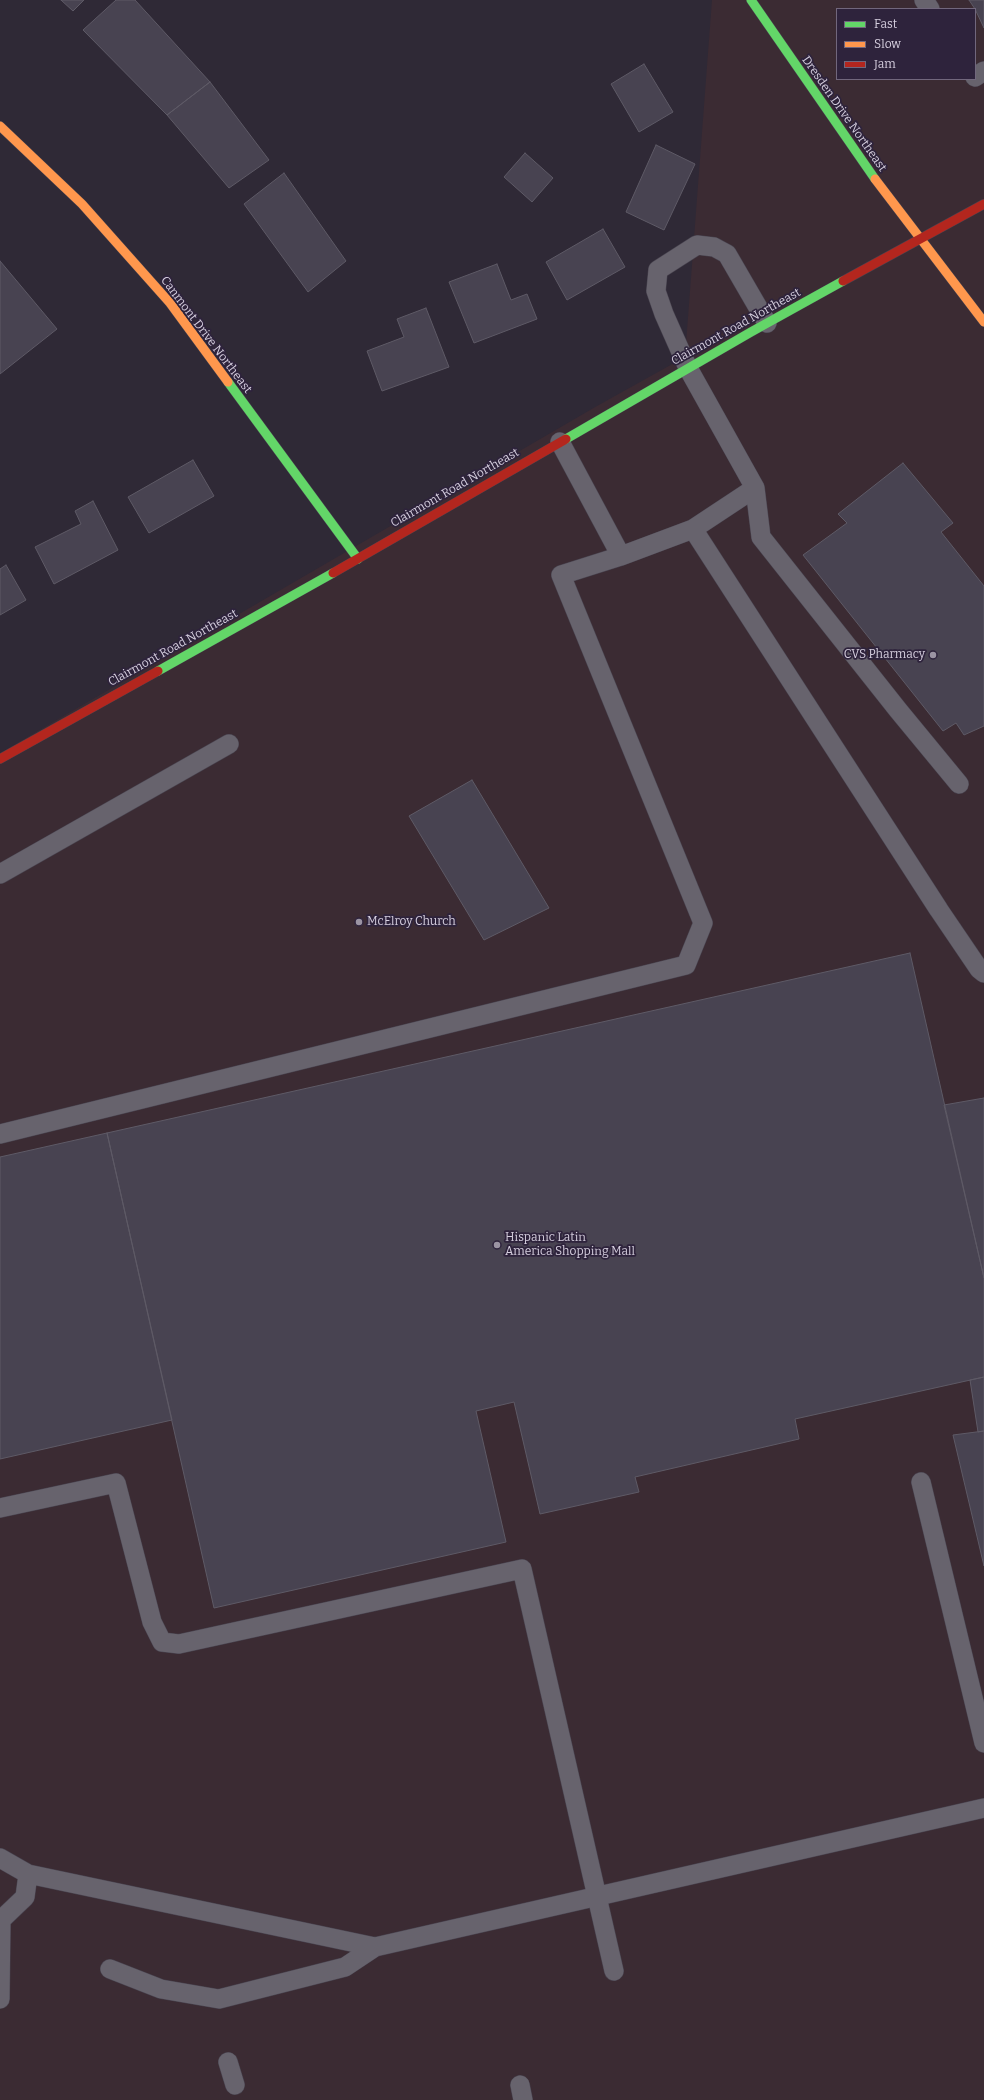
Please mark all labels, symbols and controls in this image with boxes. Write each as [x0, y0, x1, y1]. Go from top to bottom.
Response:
legend [836, 8, 976, 80]
text: Fast [874, 17, 897, 31]
text: Slow [874, 37, 901, 51]
street label: Dresden Drive Northeast [799, 53, 889, 175]
text: Jam [874, 57, 896, 71]
street label: Canmont Drive Northeast [157, 274, 255, 396]
street label: Clairmont Road Northeast [669, 285, 803, 369]
street label: Clairmont Road Northeast [388, 445, 522, 531]
street label: Clairmont Road Northeast [106, 606, 240, 690]
place label: CVS Pharmacy [844, 648, 925, 662]
marker: CVS Pharmacy [928, 650, 938, 660]
place label: McElroy Church [367, 915, 456, 929]
marker: McElroy Church [354, 917, 364, 927]
place label: Hispanic Latin America Shopping Mall [505, 1231, 635, 1259]
marker: Hispanic Latin America Shopping Mall [492, 1240, 502, 1250]

